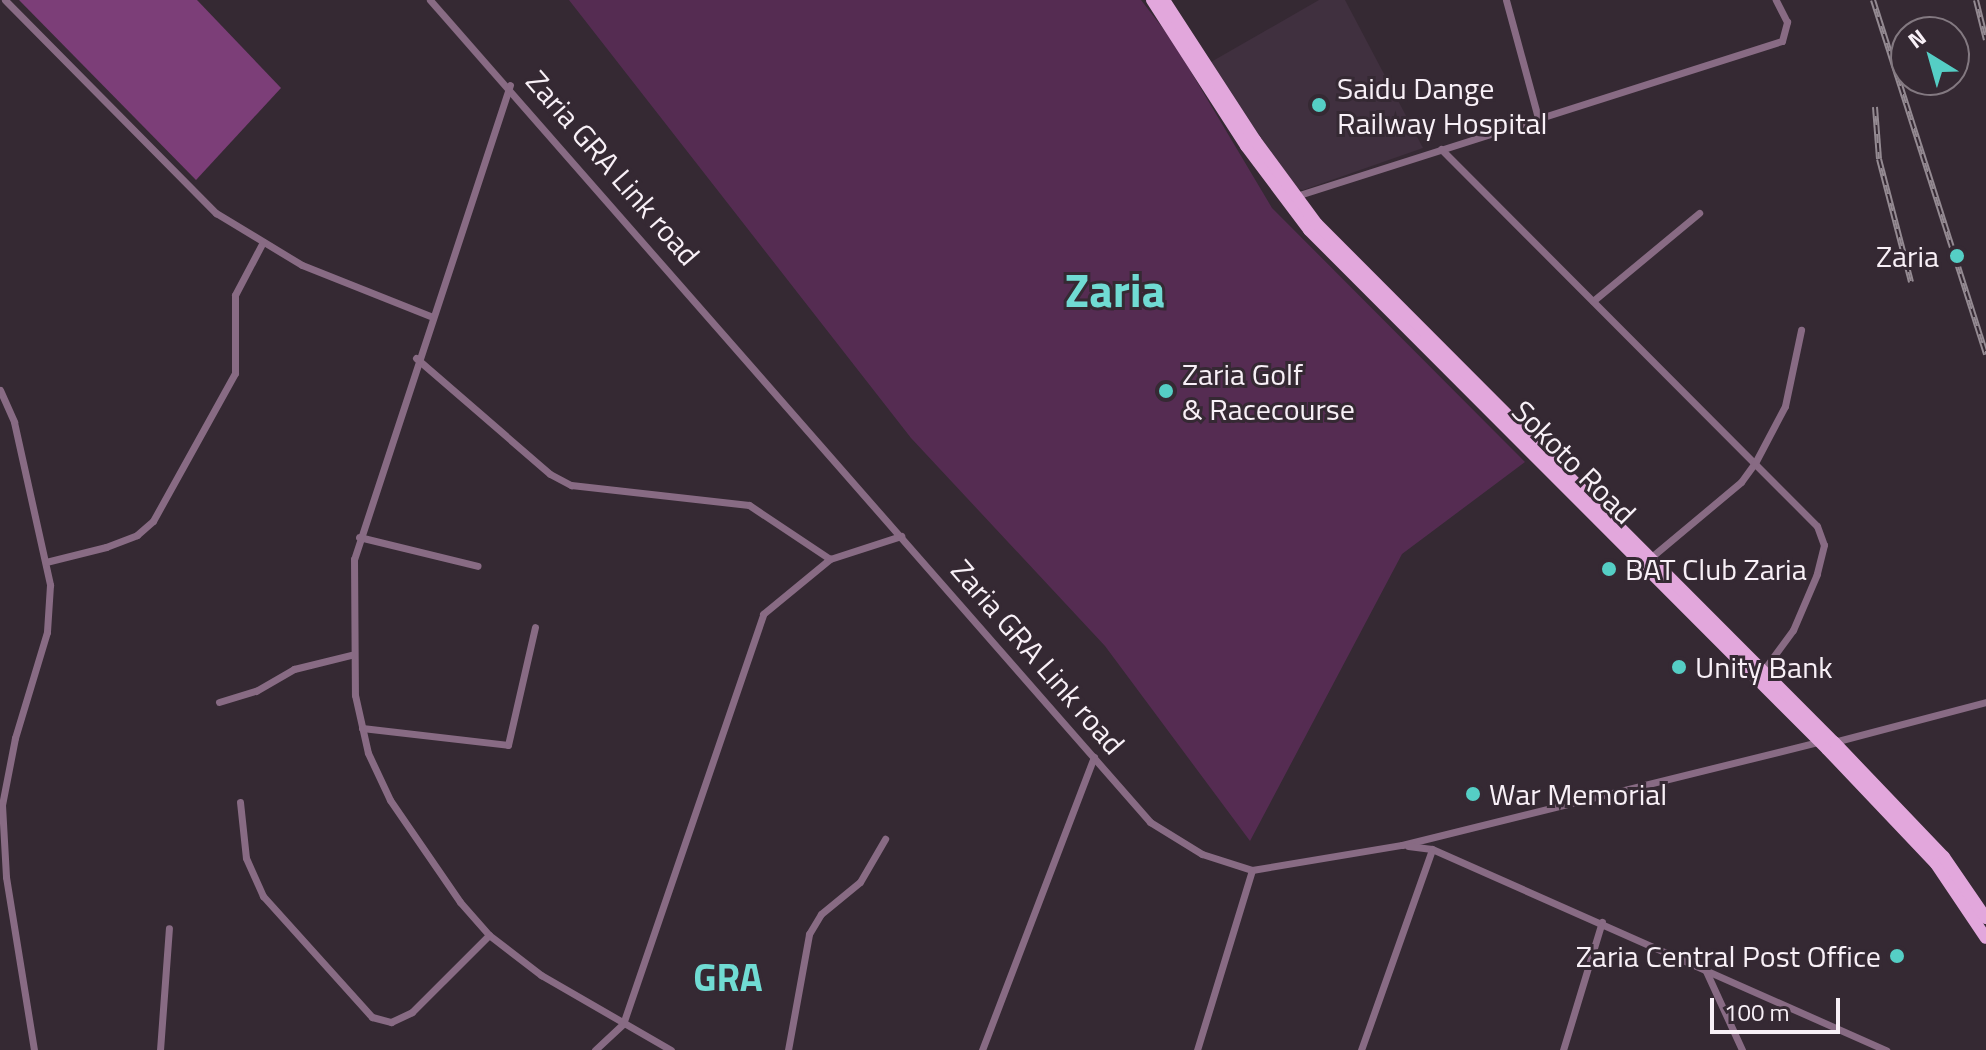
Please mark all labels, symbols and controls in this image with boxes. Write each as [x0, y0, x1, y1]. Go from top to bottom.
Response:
north arrow [1890, 16, 1970, 96]
text: N [1900, 20, 1933, 57]
street label: Zaria GRA Link road [519, 63, 707, 273]
place label: Saidu Dange Railway Hospital [1337, 70, 1547, 140]
marker: Saidu Dange Railway Hospital [1308, 94, 1330, 116]
place label: Zaria [1876, 238, 1939, 274]
marker: Zaria [1946, 245, 1968, 267]
district label: Zaria [1065, 262, 1165, 318]
place label: Zaria Golf & Racecourse [1182, 356, 1355, 426]
marker: Zaria Golf & Racecourse [1157, 382, 1175, 400]
street label: Sokoto Road [1505, 393, 1643, 531]
place label: BAT Club Zaria [1625, 551, 1807, 587]
street label: Zaria GRA Link road [944, 552, 1132, 762]
marker: BAT Club Zaria [1600, 560, 1618, 578]
place label: Unity Bank [1695, 649, 1833, 685]
marker: Unity Bank [1670, 658, 1688, 676]
place label: War Memorial [1489, 776, 1667, 812]
marker: War Memorial [1464, 785, 1482, 803]
place label: Zaria Central Post Office [1576, 938, 1881, 974]
marker: Zaria Central Post Office [1888, 947, 1906, 965]
district label: GRA [693, 955, 763, 1001]
scale bar [1714, 982, 1844, 1032]
text: 100 m [1724, 994, 1790, 1030]

